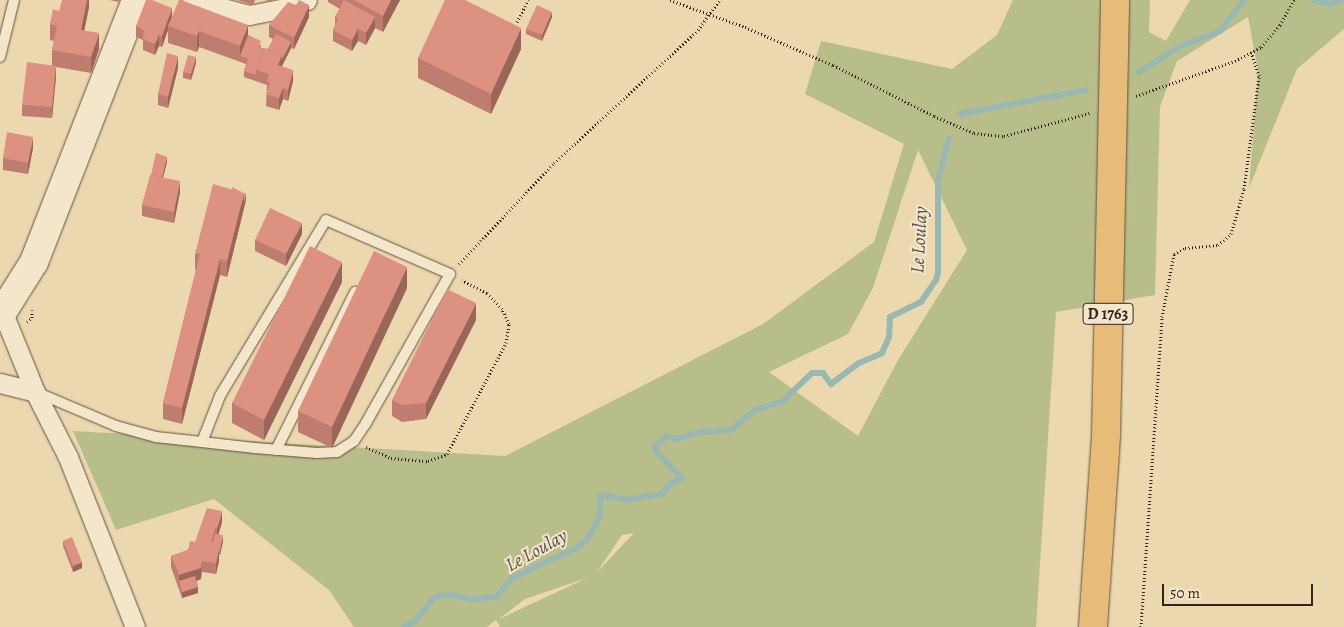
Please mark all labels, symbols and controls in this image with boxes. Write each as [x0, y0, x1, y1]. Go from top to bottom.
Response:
water label: Le Loulay [907, 206, 933, 274]
road number: D 1763 [1082, 300, 1134, 328]
water label: Le Loulay [502, 525, 572, 577]
scale bar [1164, 574, 1315, 606]
text: 50 m [1170, 583, 1200, 603]

